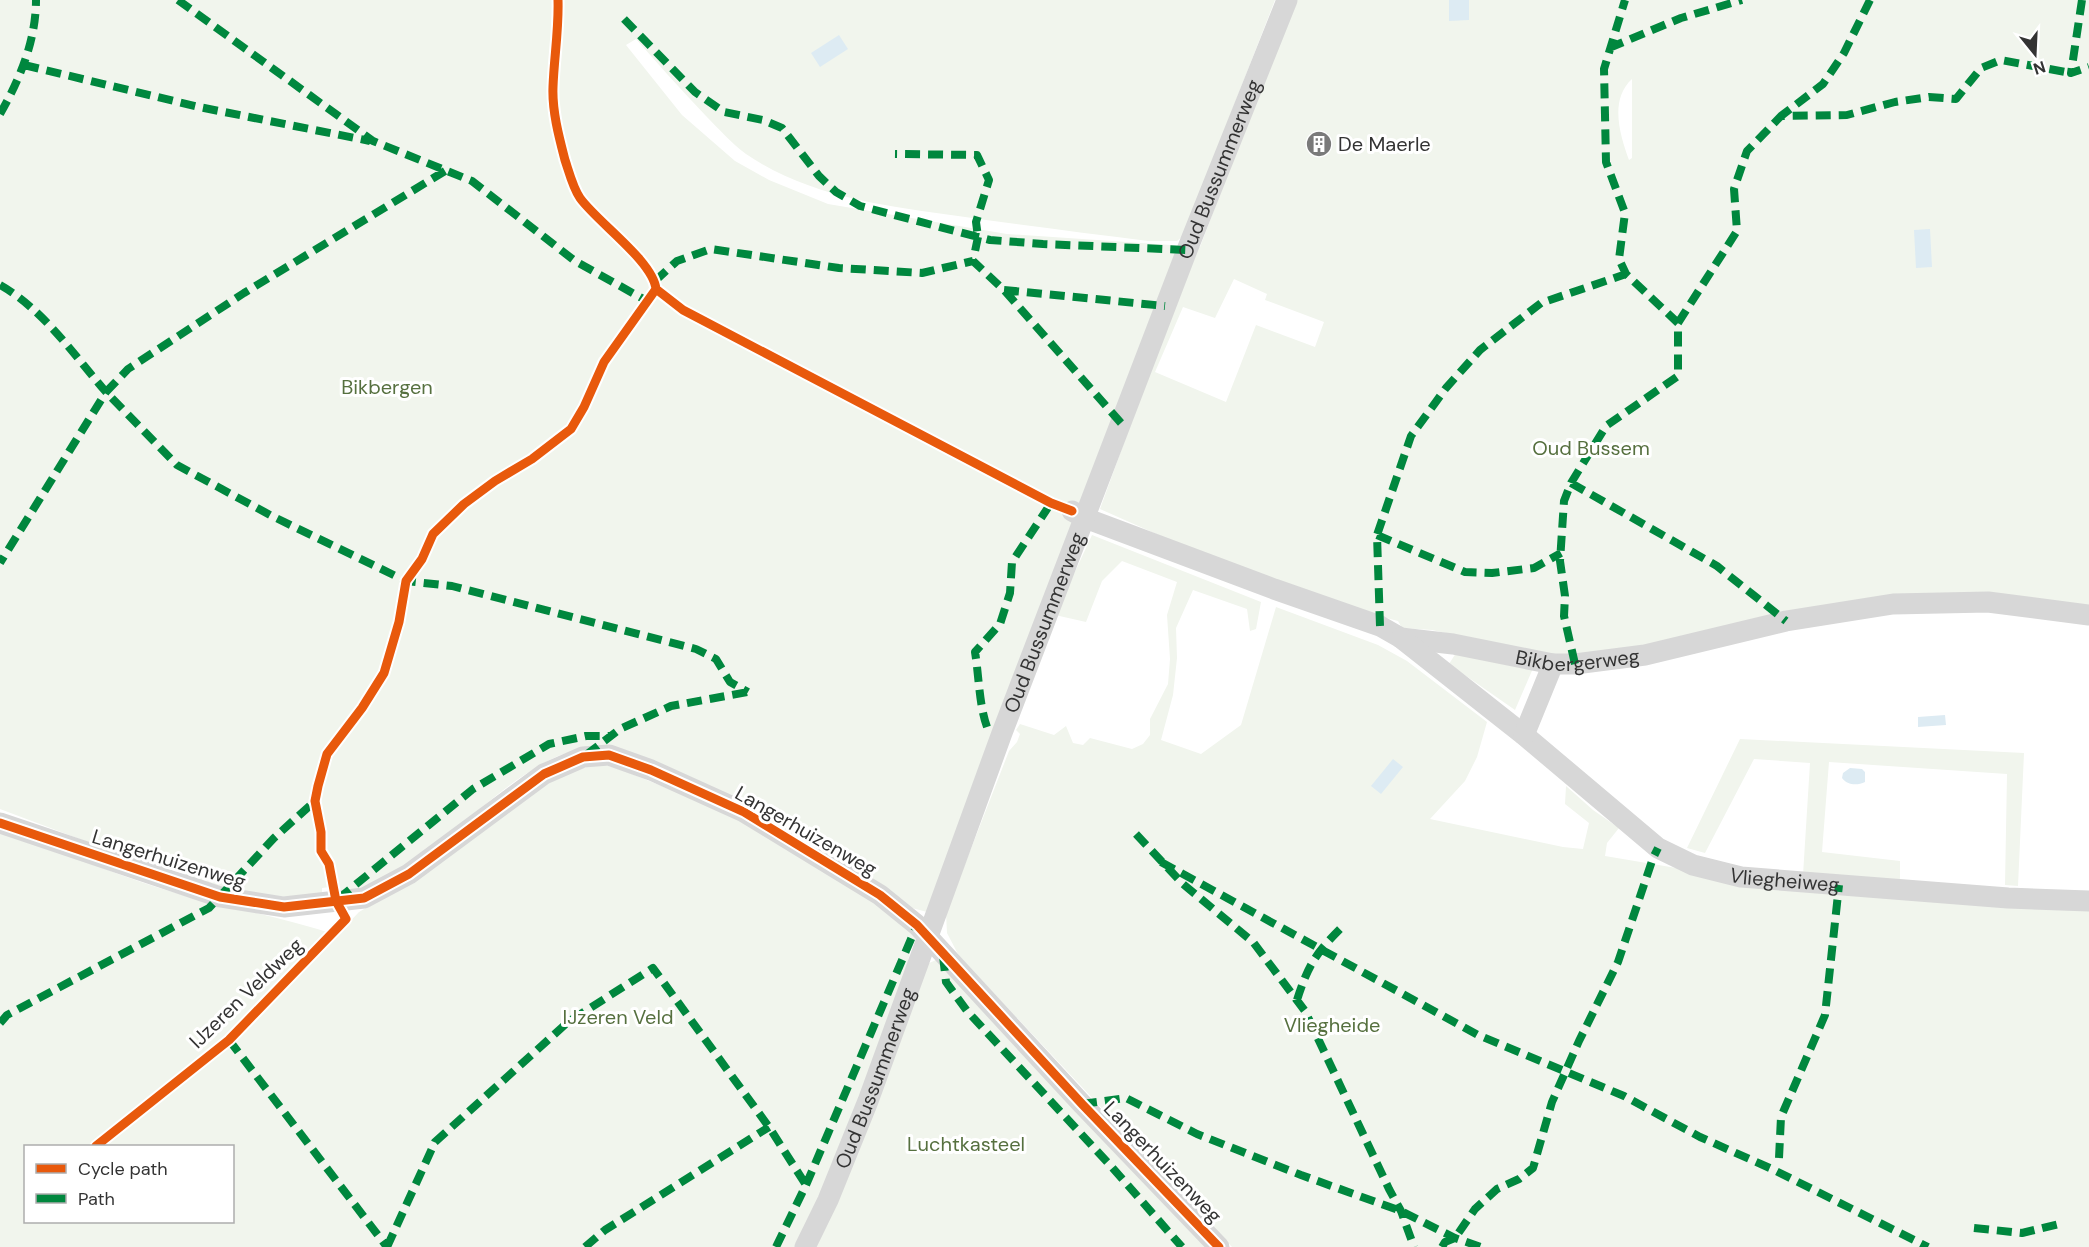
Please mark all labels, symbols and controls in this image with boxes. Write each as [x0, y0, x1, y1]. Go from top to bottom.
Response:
north arrow [2005, 24, 2065, 84]
text: N [2031, 56, 2048, 80]
street label: Oud Bussummerweg [1172, 75, 1267, 263]
building icon: De Maerle [1304, 129, 1334, 159]
place label: De Maerle [1338, 131, 1431, 157]
park label: Bikbergen [341, 374, 433, 400]
park label: Oud Bussem [1532, 435, 1650, 461]
street label: Oud Bussummerweg [998, 528, 1091, 717]
street label: Bikbergerweg [1513, 643, 1641, 677]
street label: Langerhuizenweg [730, 780, 882, 882]
street label: Langerhuizenweg [89, 823, 249, 895]
street label: Vliegheiweg [1727, 862, 1841, 898]
street label: IJzeren Veldweg [184, 932, 308, 1054]
street label: Oud Bussummerweg [829, 984, 921, 1173]
park label: IJzeren Veld [563, 1004, 673, 1030]
park label: Vliegheide [1284, 1012, 1380, 1038]
street label: Langerhuizenweg [1098, 1096, 1228, 1228]
park label: Luchtkasteel [907, 1131, 1025, 1157]
legend [24, 1145, 234, 1223]
text: Cycle path [78, 1157, 168, 1181]
text: Path [78, 1187, 115, 1211]

